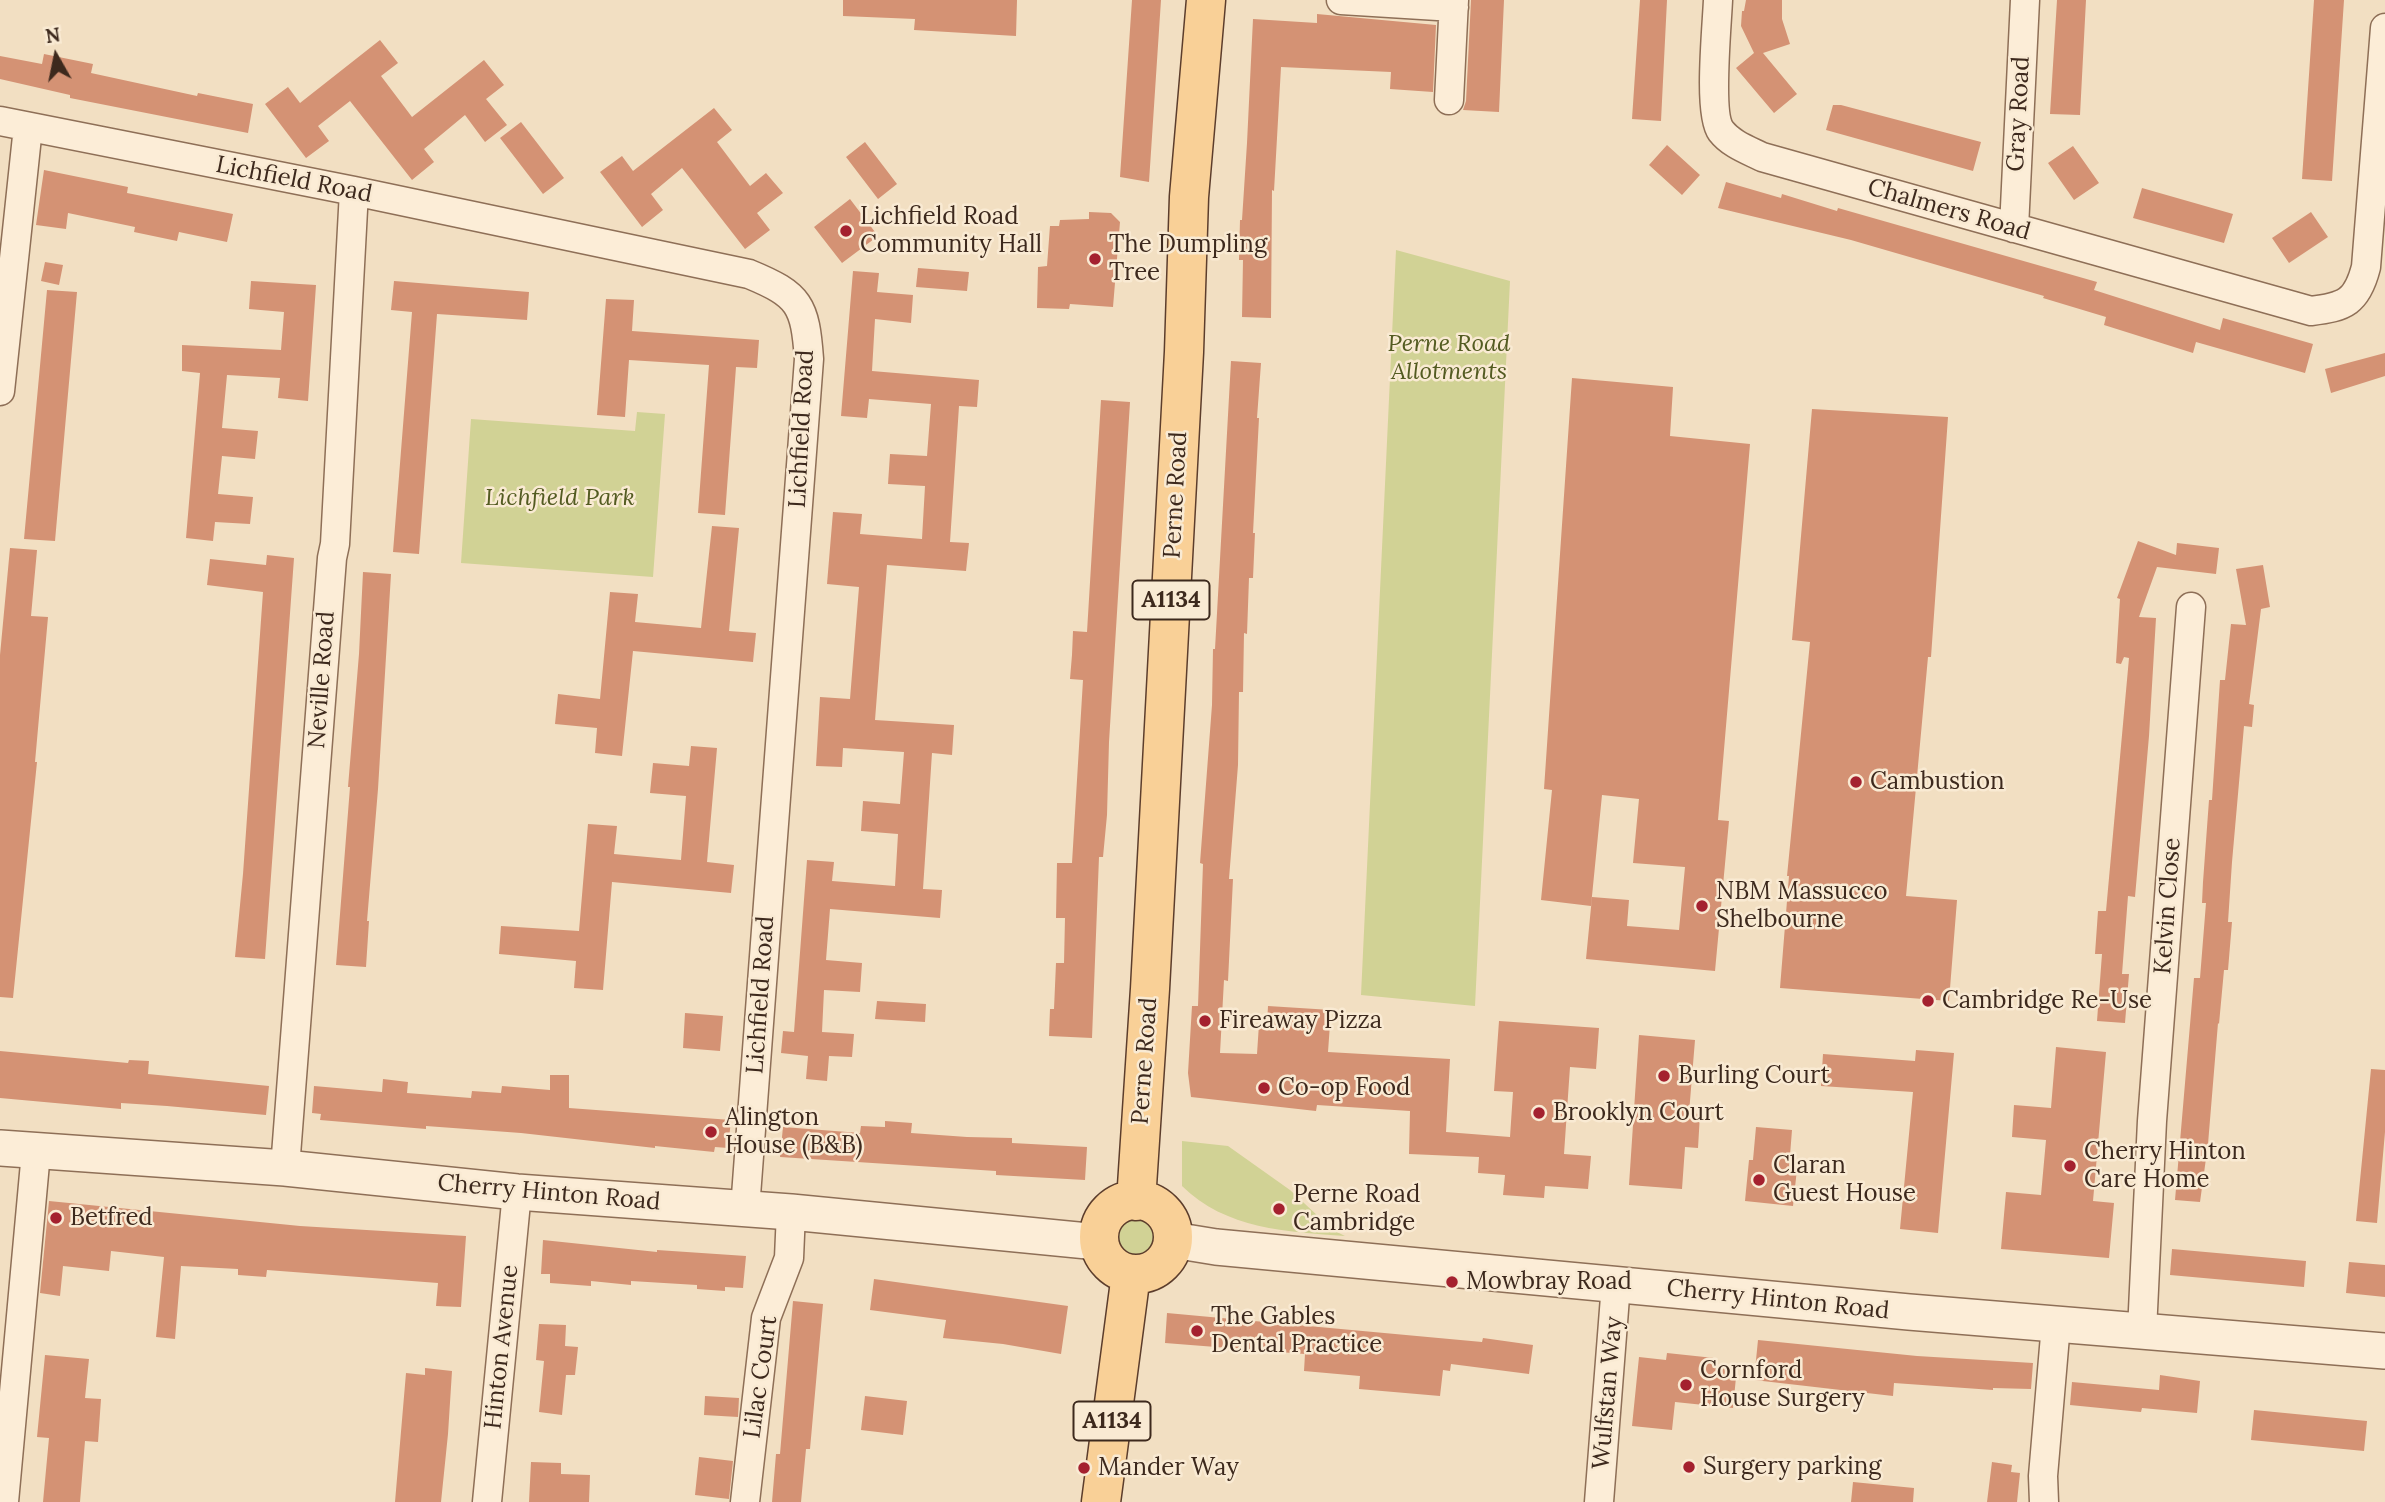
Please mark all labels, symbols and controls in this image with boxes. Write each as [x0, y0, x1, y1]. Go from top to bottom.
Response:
north arrow [21, 21, 91, 91]
text: N [44, 22, 62, 48]
street label: Gray Road [2002, 56, 2036, 172]
street label: Lichfield Road [213, 151, 375, 209]
street label: Chalmers Road [1864, 173, 2034, 247]
place label: Lichfield Road Community Hall [860, 203, 1042, 259]
marker: Lichfield Road Community Hall [838, 223, 854, 239]
place label: The Dumpling Tree [1109, 231, 1267, 287]
marker: The Dumpling Tree [1087, 251, 1103, 267]
park label: Perne Road Allotments [1388, 330, 1510, 386]
street label: Lichfield Road [783, 349, 821, 509]
street label: Perne Road [1158, 431, 1194, 559]
park label: Lichfield Park [485, 484, 635, 512]
road number: A1134 [1132, 580, 1210, 620]
street label: Neville Road [303, 610, 341, 750]
place label: Cambustion [1870, 768, 2005, 796]
marker: Cambustion [1848, 774, 1864, 790]
street label: Kelvin Close [2149, 837, 2187, 975]
place label: NBM Massucco Shelbourne [1716, 878, 1888, 934]
marker: NBM Massucco Shelbourne [1694, 898, 1710, 914]
street label: Lichfield Road [741, 915, 781, 1075]
place label: Cambridge Re-Use [1942, 987, 2152, 1015]
marker: Cambridge Re-Use [1920, 993, 1936, 1009]
street label: Perne Road [1126, 997, 1164, 1125]
place label: Fireaway Pizza [1219, 1007, 1382, 1035]
marker: Fireaway Pizza [1197, 1013, 1213, 1029]
place label: Burling Court [1678, 1062, 1830, 1090]
marker: Burling Court [1656, 1068, 1672, 1084]
place label: Co-op Food [1278, 1074, 1410, 1102]
marker: Co-op Food [1256, 1080, 1272, 1096]
place label: Brooklyn Court [1553, 1099, 1724, 1127]
place label: Alington House (B&B) [725, 1104, 863, 1160]
marker: Brooklyn Court [1531, 1105, 1547, 1121]
marker: Alington House (B&B) [703, 1124, 719, 1140]
place label: Cherry Hinton Care Home [2084, 1138, 2246, 1194]
place label: Claran Guest House [1773, 1152, 1916, 1208]
marker: Cherry Hinton Care Home [2062, 1158, 2078, 1174]
street label: Cherry Hinton Road [436, 1169, 662, 1217]
marker: Claran Guest House [1751, 1172, 1767, 1188]
place label: Perne Road Cambridge [1293, 1181, 1420, 1237]
marker: Perne Road Cambridge [1271, 1201, 1287, 1217]
place label: Betfred [70, 1204, 153, 1232]
marker: Betfred [48, 1210, 64, 1226]
street label: Hinton Avenue [479, 1263, 525, 1431]
place label: Mowbray Road [1466, 1268, 1632, 1296]
marker: Mowbray Road [1444, 1274, 1460, 1290]
street label: Cherry Hinton Road [1665, 1274, 1891, 1326]
place label: The Gables Dental Practice [1211, 1303, 1382, 1359]
street label: Lilac Court [738, 1314, 784, 1440]
street label: Wulfstan Way [1587, 1315, 1629, 1471]
marker: The Gables Dental Practice [1189, 1323, 1205, 1339]
place label: Cornford House Surgery [1700, 1357, 1865, 1413]
marker: Cornford House Surgery [1678, 1377, 1694, 1393]
road number: A1134 [1074, 1402, 1150, 1440]
place label: Surgery parking [1703, 1453, 1881, 1481]
place label: Mander Way [1098, 1454, 1239, 1482]
marker: Surgery parking [1681, 1459, 1697, 1475]
marker: Mander Way [1076, 1460, 1092, 1476]

